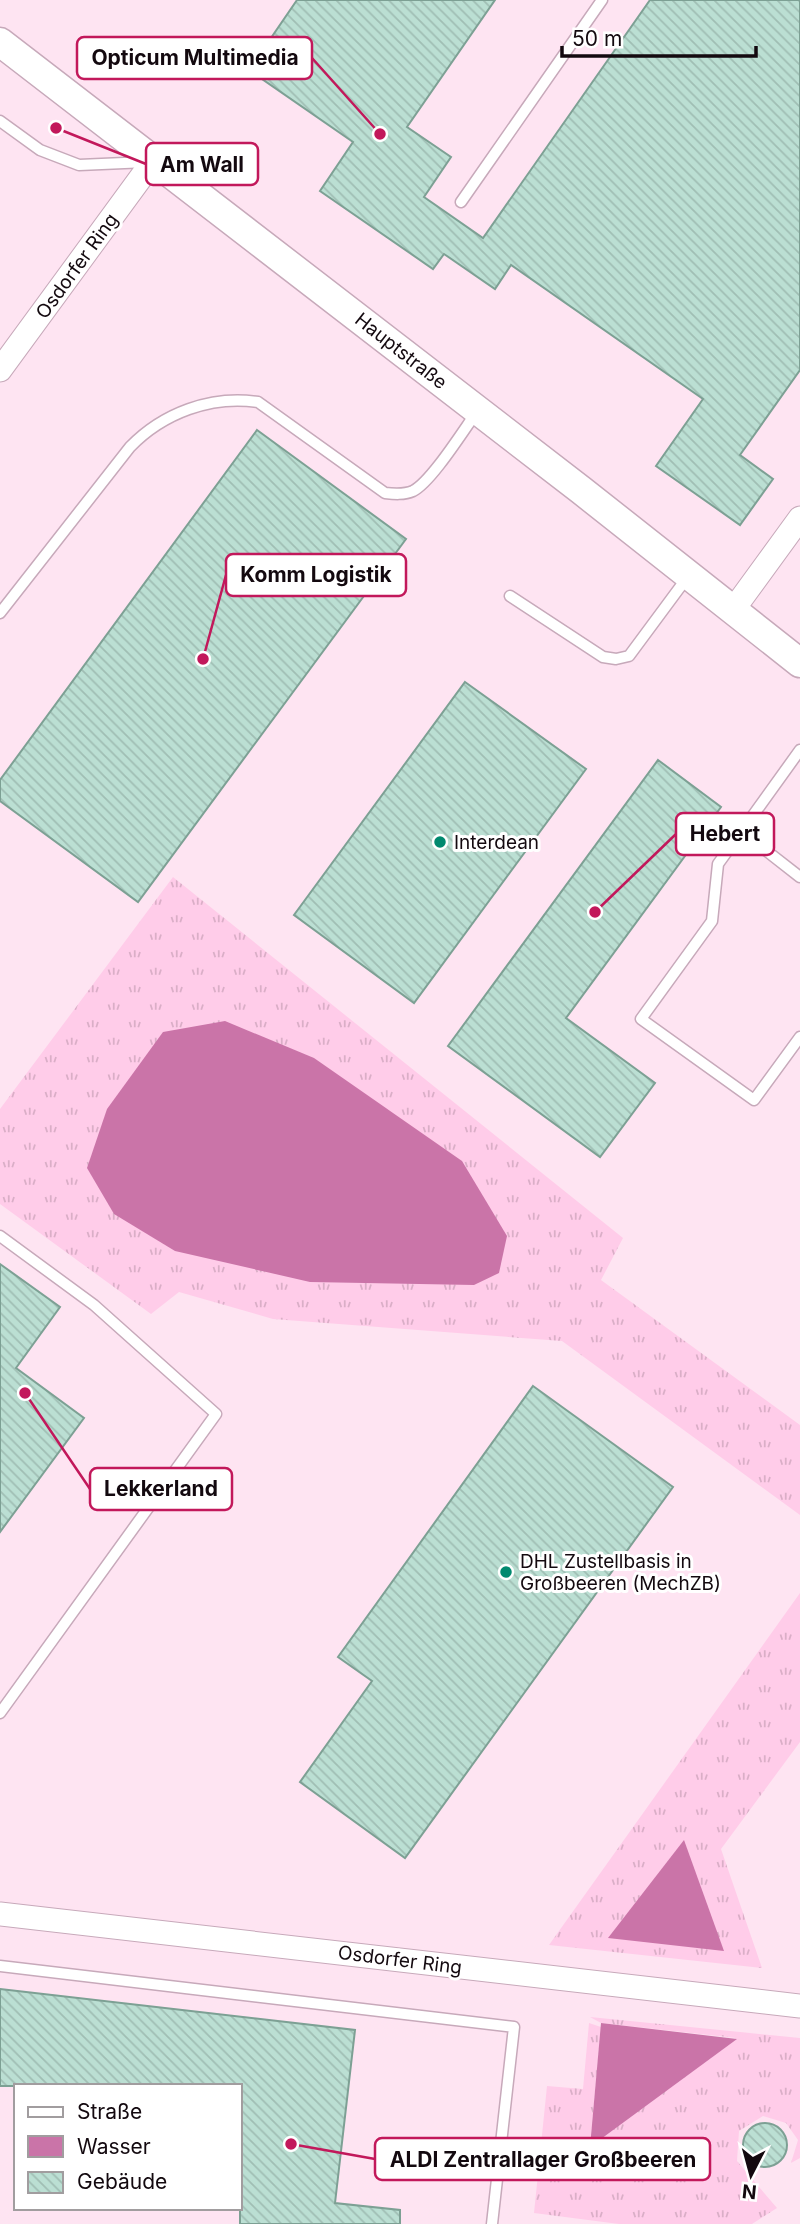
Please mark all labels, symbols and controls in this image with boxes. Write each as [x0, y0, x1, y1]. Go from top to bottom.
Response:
scale bar [562, 14, 756, 58]
text: 50 m [572, 26, 622, 51]
callout: Opticum Multimedia [77, 37, 312, 79]
text: Opticum Multimedia [91, 45, 299, 70]
callout: Am Wall [146, 143, 258, 185]
text: Am Wall [160, 152, 244, 177]
street label: Osdorfer Ring [31, 209, 123, 323]
street label: Hauptstraße [350, 308, 452, 394]
callout: Komm Logistik [226, 554, 406, 596]
text: Komm Logistik [240, 562, 393, 587]
callout: Hebert [676, 813, 774, 855]
text: Hebert [690, 821, 761, 846]
place label: Interdean [454, 831, 539, 854]
marker: Interdean [432, 834, 448, 850]
callout: Lekkerland [90, 1468, 232, 1510]
text: Lekkerland [104, 1476, 218, 1501]
place label: DHL Zustellbasis in Großbeeren (MechZB) [520, 1550, 721, 1595]
marker: DHL Zustellbasis in Großbeeren (MechZB) [498, 1564, 514, 1580]
street label: Osdorfer Ring [337, 1941, 463, 1979]
legend [14, 2084, 242, 2210]
text: Straße [77, 2099, 142, 2124]
text: Wasser [77, 2134, 151, 2159]
callout: ALDI Zentrallager Großbeeren [375, 2138, 710, 2180]
north arrow [716, 2140, 786, 2210]
text: ALDI Zentrallager Großbeeren [390, 2147, 696, 2172]
text: Gebäude [77, 2169, 167, 2194]
text: N [741, 2179, 758, 2204]

